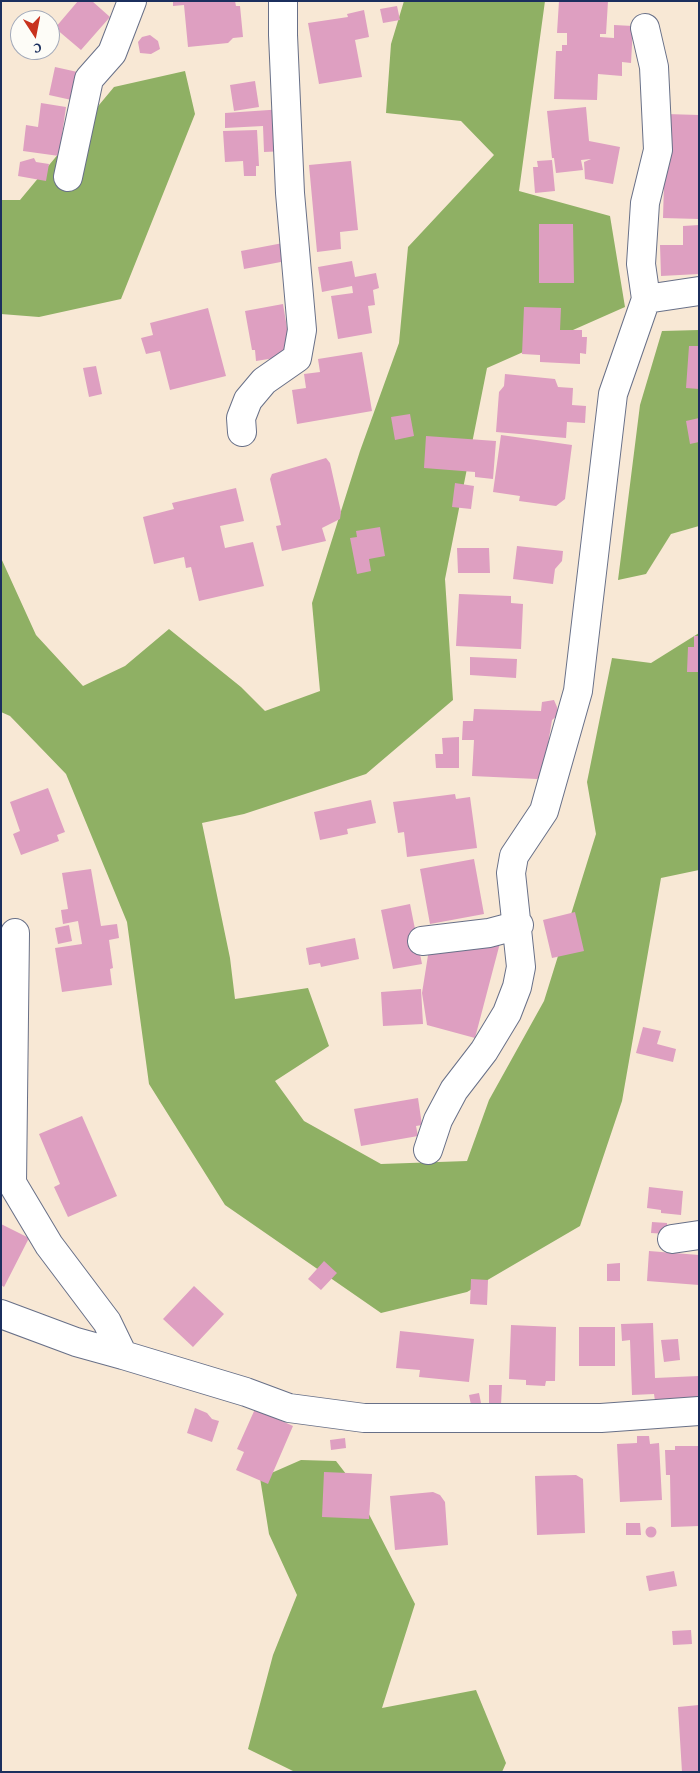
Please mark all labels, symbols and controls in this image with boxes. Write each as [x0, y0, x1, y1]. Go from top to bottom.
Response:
north arrow [10, 10, 60, 60]
text: С [32, 38, 43, 59]

